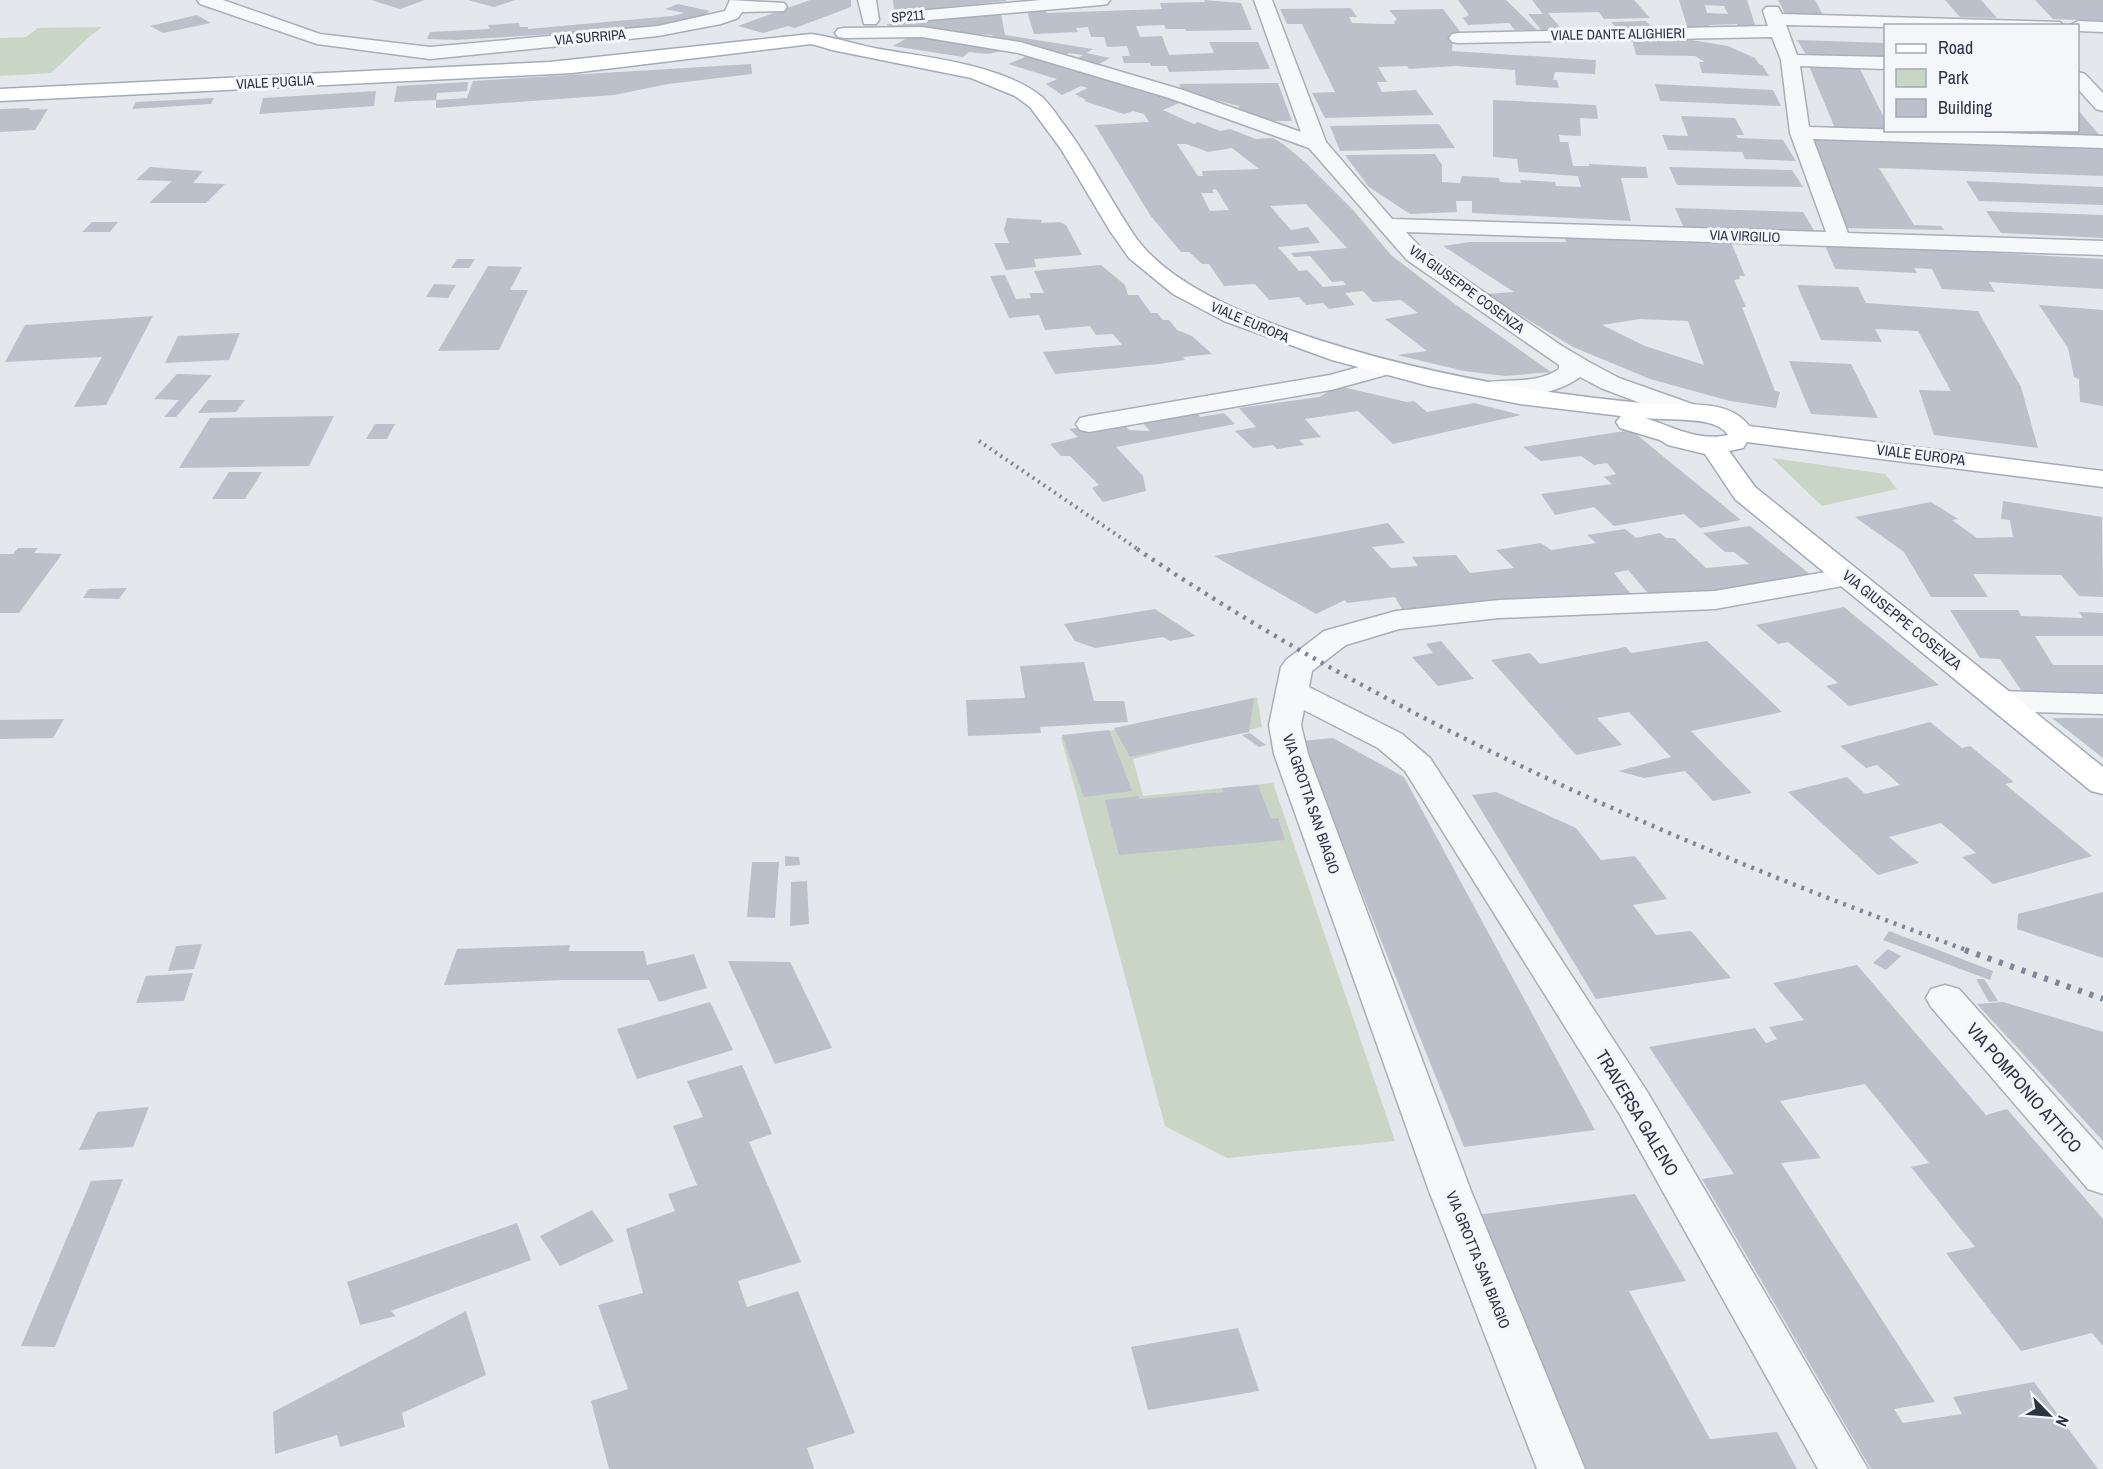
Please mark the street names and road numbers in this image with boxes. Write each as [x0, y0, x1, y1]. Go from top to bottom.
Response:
street label: SP211 [890, 6, 926, 26]
street label: VIALE DANTE ALIGHIERI [1551, 24, 1685, 44]
street label: VIA SURRIPA [554, 25, 627, 49]
street label: VIALE PUGLIA [236, 71, 315, 93]
street label: VIA VIRGILIO [1709, 226, 1781, 246]
street label: VIA GIUSEPPE COSENZA [1406, 241, 1529, 337]
street label: VIALE EUROPA [1208, 297, 1292, 347]
street label: VIALE EUROPA [1875, 439, 1967, 470]
street label: VIA GIUSEPPE COSENZA [1838, 565, 1967, 675]
street label: VIA GROTTA SAN BIAGIO [1278, 731, 1345, 877]
street label: VIA POMPONIO ATTICO [1961, 1017, 2088, 1158]
street label: TRAVERSA GALENO [1590, 1045, 1685, 1181]
street label: VIA GROTTA SAN BIAGIO [1441, 1188, 1516, 1332]

